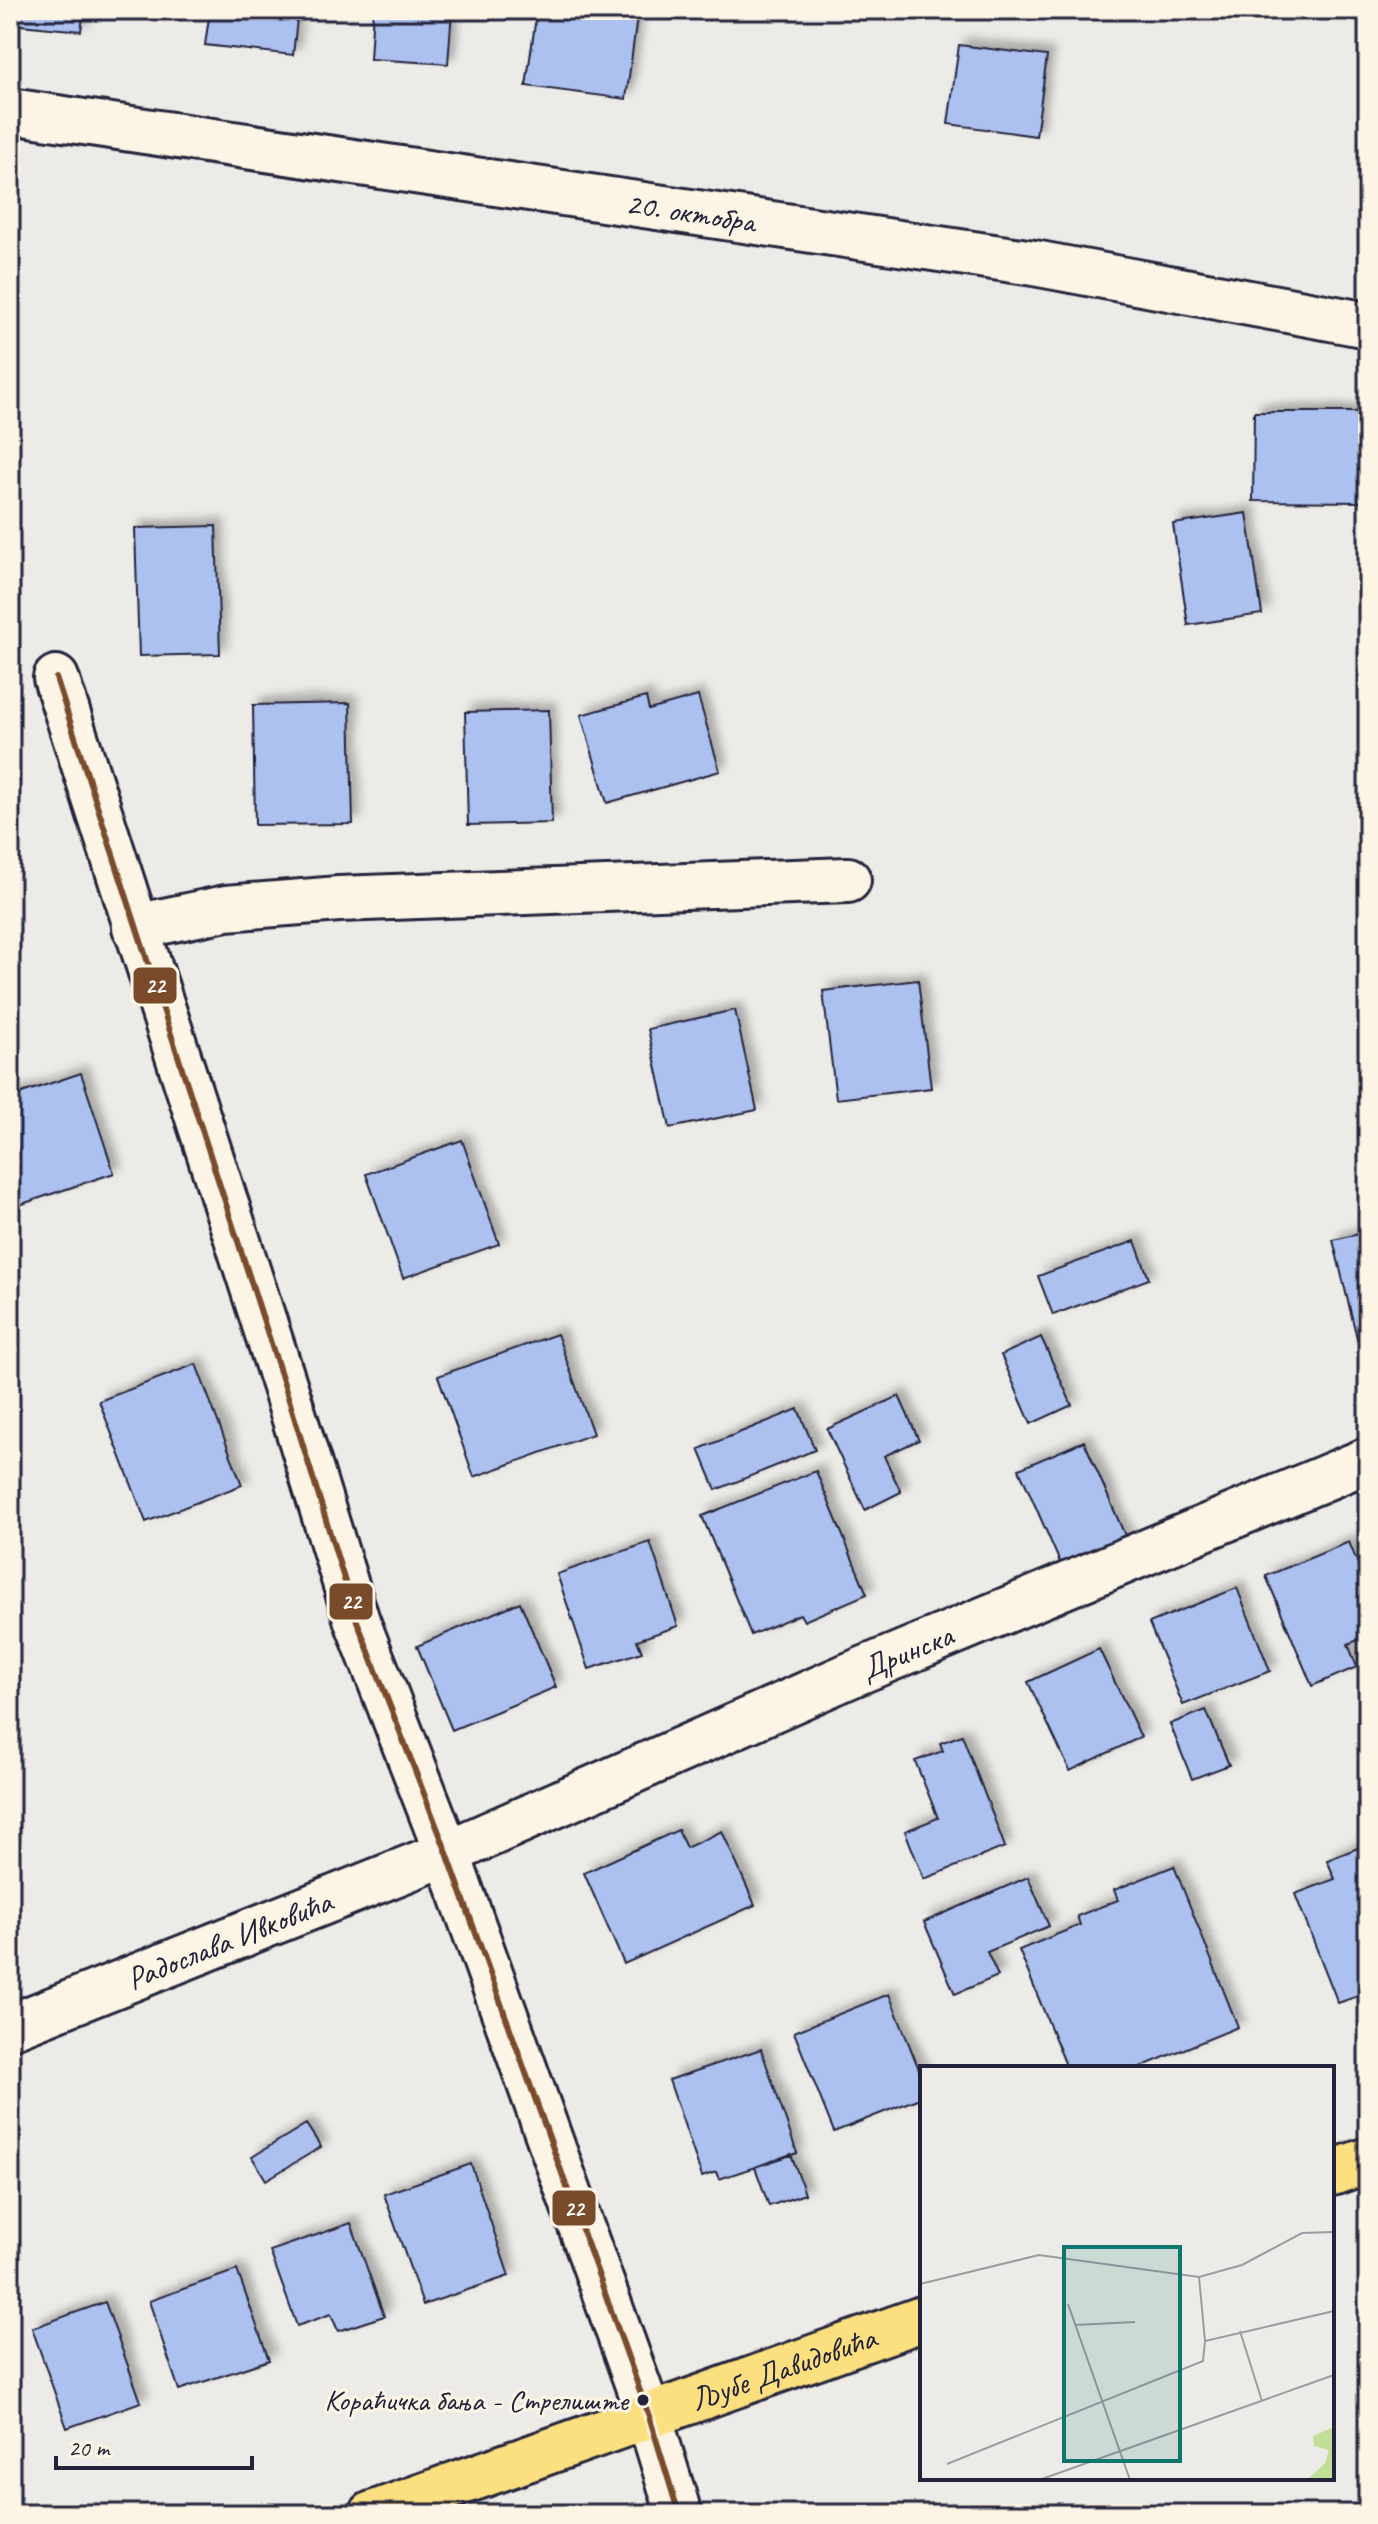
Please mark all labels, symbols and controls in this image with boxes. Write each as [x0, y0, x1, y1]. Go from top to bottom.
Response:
street label: 20. октобра [623, 182, 761, 242]
line badge: 22 [132, 966, 178, 1005]
text: 22 [145, 972, 167, 1000]
line badge: 22 [328, 1582, 374, 1621]
text: 22 [341, 1588, 363, 1616]
street label: Дринска [854, 1614, 961, 1689]
street label: Радослава Ивковића [121, 1880, 340, 1999]
inset map [920, 2066, 1334, 2480]
line badge: 22 [551, 2189, 597, 2227]
text: 22 [564, 2195, 586, 2223]
street label: Љубе Давидовића [685, 2316, 883, 2420]
place label: Кораћичка бања - Стрелиште [324, 2381, 630, 2419]
marker: Кораћичка бања - Стрелиште [635, 2392, 651, 2408]
scale bar [56, 2420, 252, 2470]
text: 20 m [68, 2433, 111, 2463]

